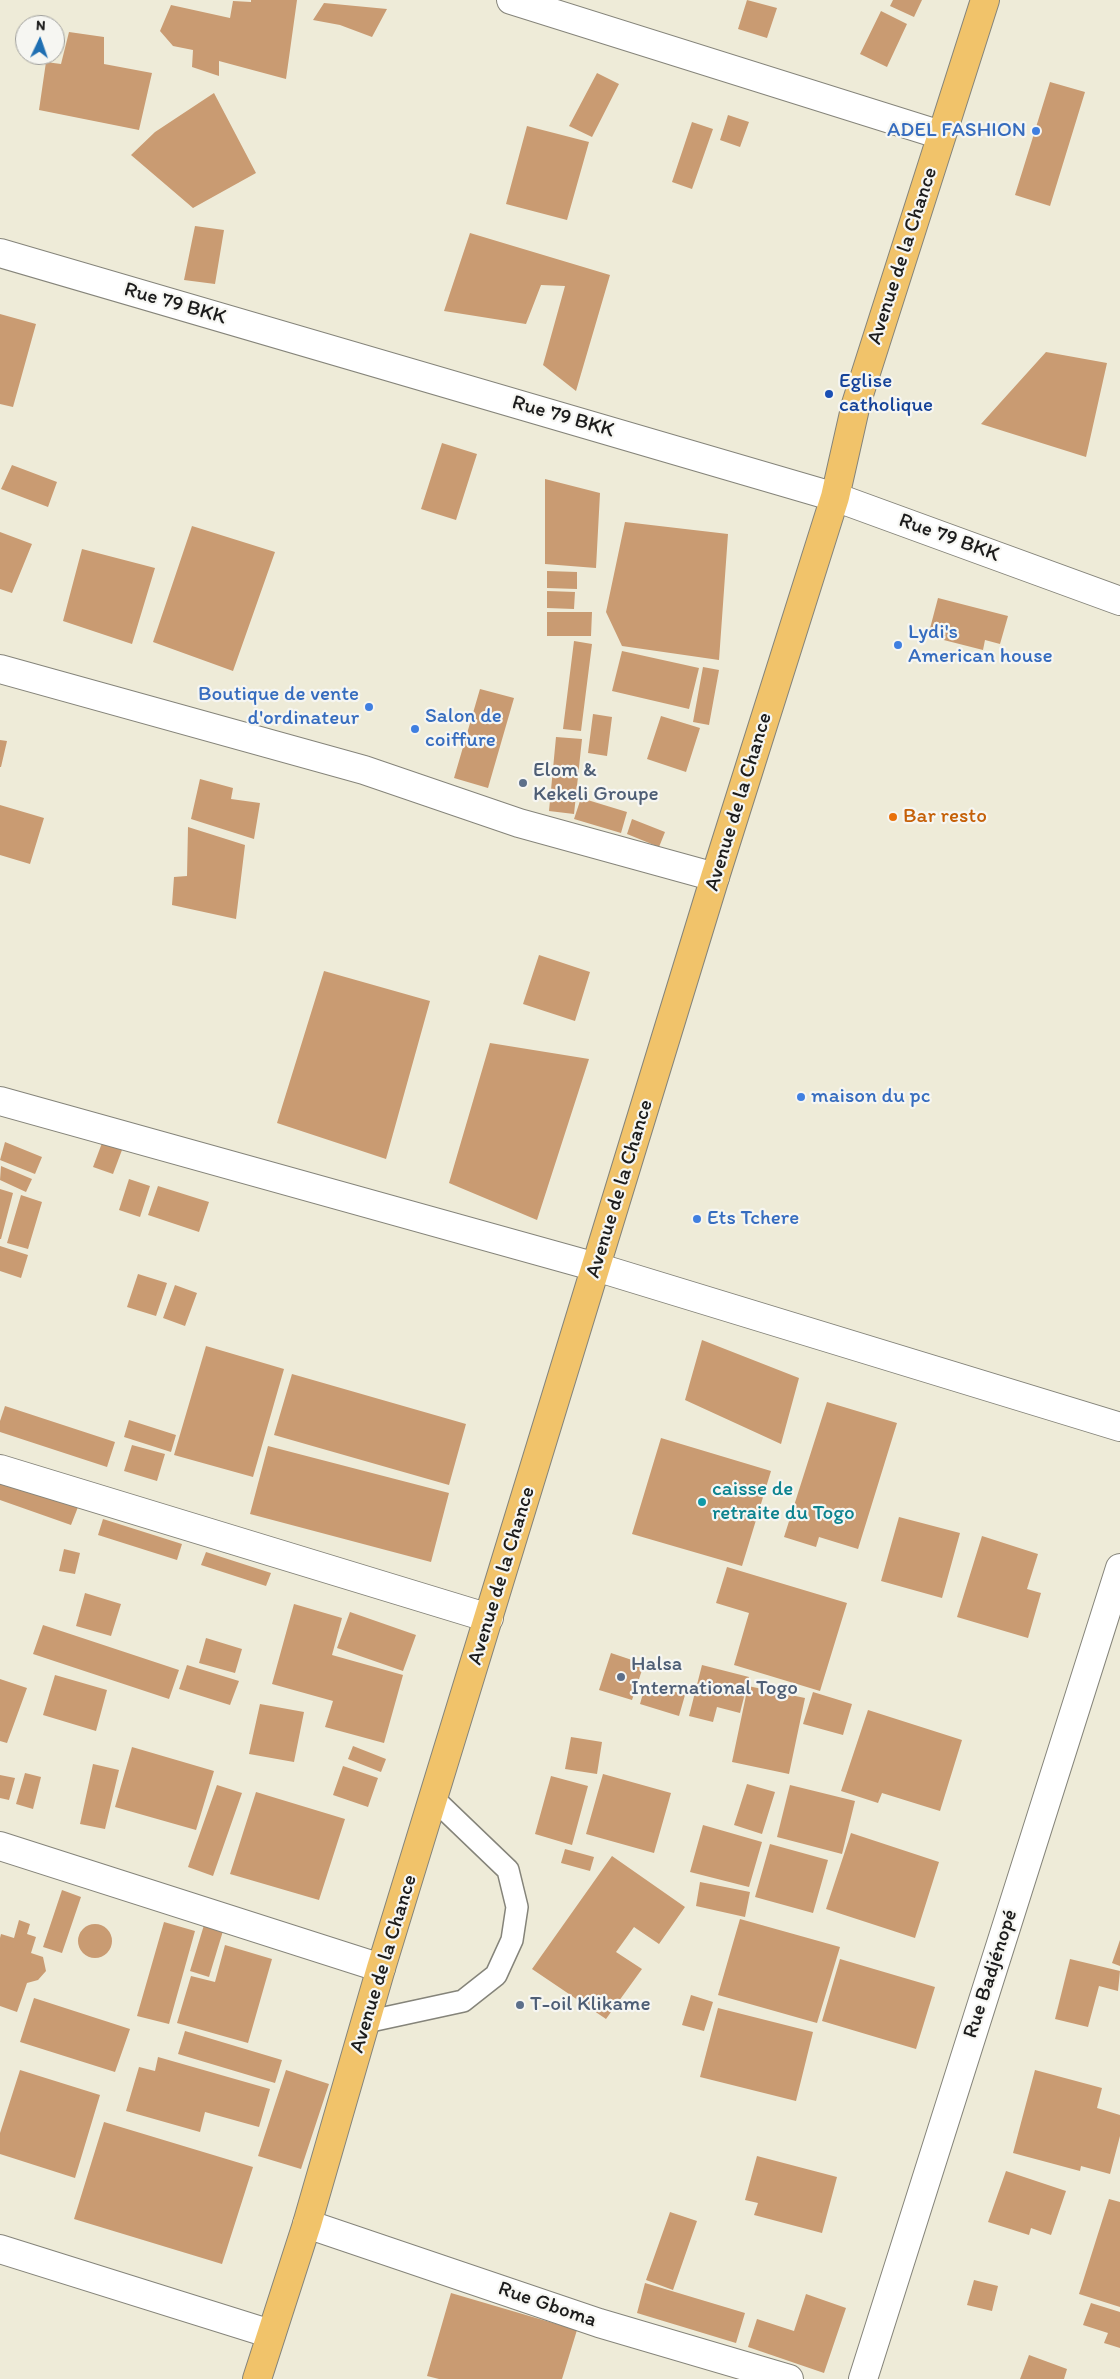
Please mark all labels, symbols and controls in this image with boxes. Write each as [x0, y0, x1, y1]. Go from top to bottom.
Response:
north arrow [15, 15, 65, 65]
text: N [36, 17, 46, 34]
place label: ADEL FASHION [887, 118, 1026, 144]
marker: ADEL FASHION [1030, 125, 1042, 137]
street label: Avenue de la Chance [862, 164, 944, 348]
street label: Rue 79 BKK [121, 277, 229, 331]
place label: Eglise catholique [839, 369, 933, 419]
marker: Eglise catholique [823, 388, 835, 400]
street label: Rue 79 BKK [509, 390, 617, 444]
street label: Rue 79 BKK [895, 508, 1003, 568]
place label: Lydi's American house [908, 620, 1053, 670]
marker: Lydi's American house [892, 639, 904, 651]
place label: Boutique de vente d'ordinateur [198, 682, 359, 732]
marker: Boutique de vente d'ordinateur [363, 701, 375, 713]
place label: Salon de coiffure [425, 704, 502, 754]
street label: Avenue de la Chance [700, 710, 778, 894]
marker: Salon de coiffure [409, 723, 421, 735]
place label: Elom & Kekeli Groupe [533, 758, 659, 808]
marker: Elom & Kekeli Groupe [517, 777, 529, 789]
place label: Bar resto [903, 804, 987, 830]
marker: Bar resto [887, 811, 899, 823]
place label: maison du pc [811, 1084, 930, 1110]
marker: maison du pc [795, 1091, 807, 1103]
street label: Avenue de la Chance [581, 1097, 659, 1281]
place label: Ets Tchere [707, 1206, 799, 1232]
marker: Ets Tchere [691, 1213, 703, 1225]
place label: caisse de retraite du Togo [712, 1477, 855, 1527]
street label: Avenue de la Chance [463, 1484, 541, 1668]
marker: caisse de retraite du Togo [696, 1496, 708, 1508]
place label: Halsa International Togo [631, 1652, 798, 1702]
marker: Halsa International Togo [615, 1671, 627, 1683]
street label: Avenue de la Chance [345, 1872, 423, 2056]
street label: Rue Badjénopé [958, 1906, 1024, 2042]
place label: T-oil Klikame [530, 1992, 651, 2018]
marker: T-oil Klikame [514, 1999, 526, 2011]
street label: Rue Gboma [494, 2276, 600, 2334]

